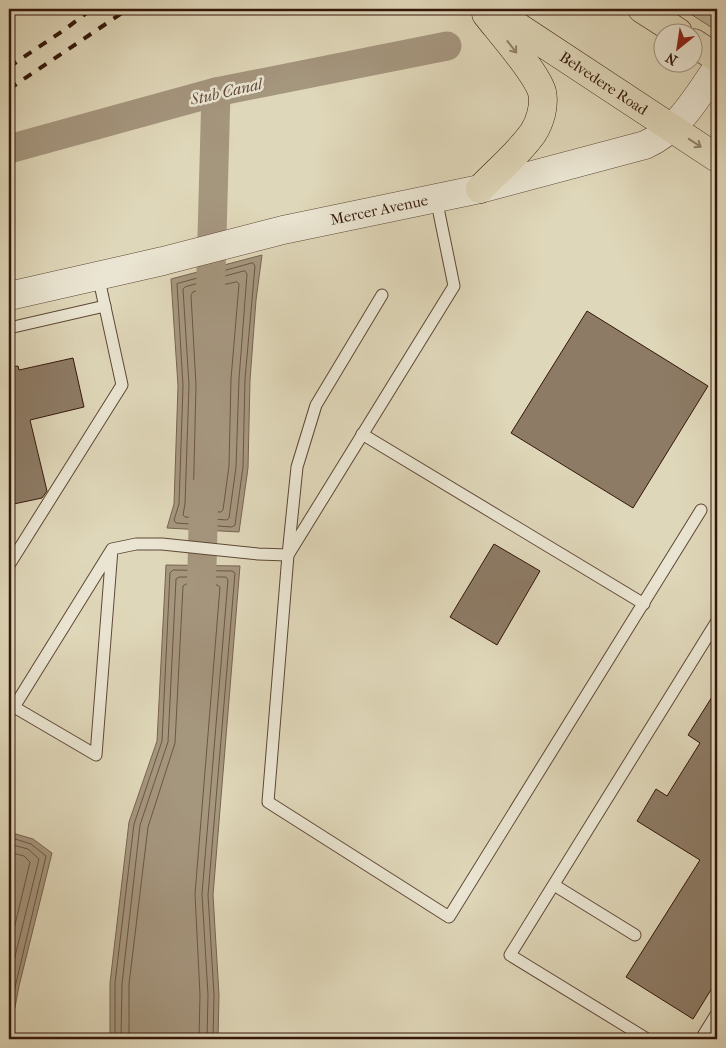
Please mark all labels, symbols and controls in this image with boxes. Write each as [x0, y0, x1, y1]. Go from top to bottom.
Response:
north arrow [654, 22, 704, 72]
one-way arrow [506, 40, 517, 53]
street label: Belvedere Road [556, 48, 652, 119]
text: N [663, 49, 681, 69]
water label: Stub Canal [187, 74, 266, 109]
one-way arrow [687, 138, 701, 148]
street label: Mercer Avenue [329, 191, 430, 229]

